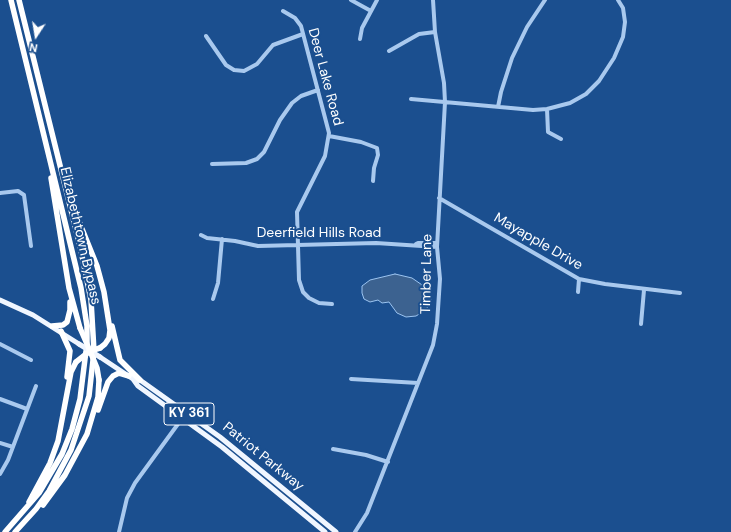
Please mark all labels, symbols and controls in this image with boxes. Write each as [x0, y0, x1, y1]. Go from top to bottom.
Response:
north arrow [16, 16, 56, 56]
street label: Deer Lake Road [304, 26, 346, 128]
text: N [28, 40, 39, 55]
street label: Elizabethtown Bypass [56, 165, 104, 307]
street label: Mayapple Drive [491, 210, 585, 274]
street label: Deerfield Hills Road [257, 225, 381, 241]
street label: Timber Lane [418, 234, 436, 314]
road number: KY 361 [164, 403, 214, 425]
street label: Patriot Parkway [219, 419, 307, 495]

